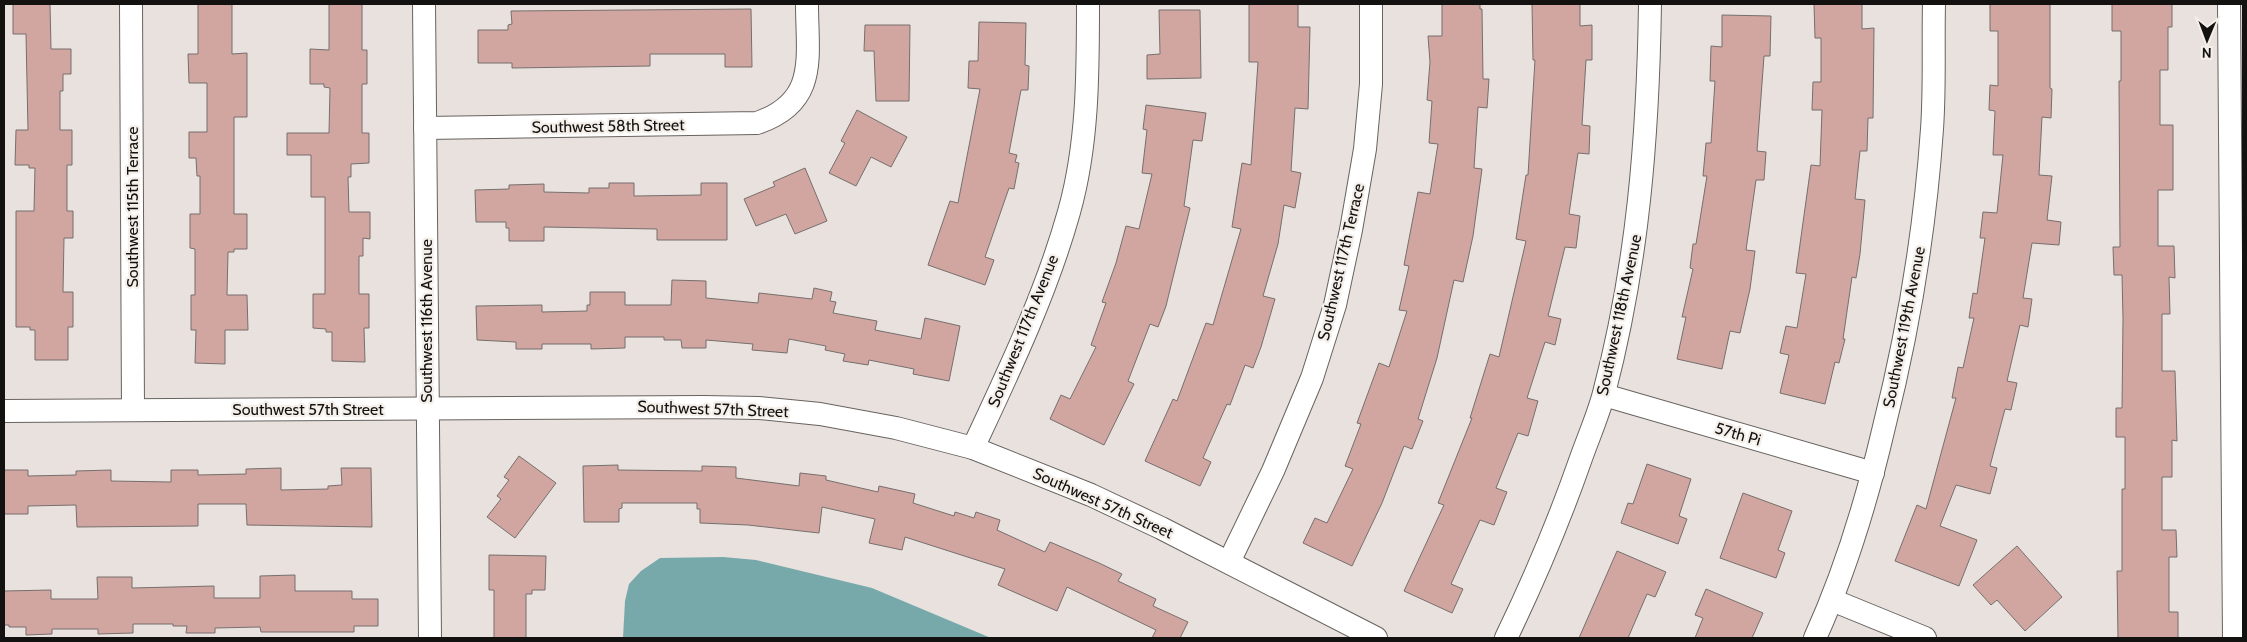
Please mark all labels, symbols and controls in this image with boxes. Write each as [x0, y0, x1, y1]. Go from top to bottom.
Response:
north arrow [2182, 15, 2232, 65]
text: N [2202, 44, 2212, 62]
street label: Southwest 58th Street [531, 115, 685, 137]
street label: Southwest 115th Terrace [123, 126, 142, 288]
street label: Southwest 117th Terrace [1314, 182, 1368, 342]
street label: Southwest 118th Avenue [1593, 233, 1645, 397]
street label: Southwest 116th Avenue [417, 239, 436, 403]
street label: Southwest 119th Avenue [1879, 245, 1929, 409]
street label: Southwest 117th Avenue [984, 252, 1062, 410]
street label: Southwest 57th Street [637, 397, 790, 421]
street label: Southwest 57th Street [232, 400, 384, 419]
street label: 57th Pi [1713, 418, 1763, 450]
street label: Southwest 57th Street [1030, 464, 1177, 543]

